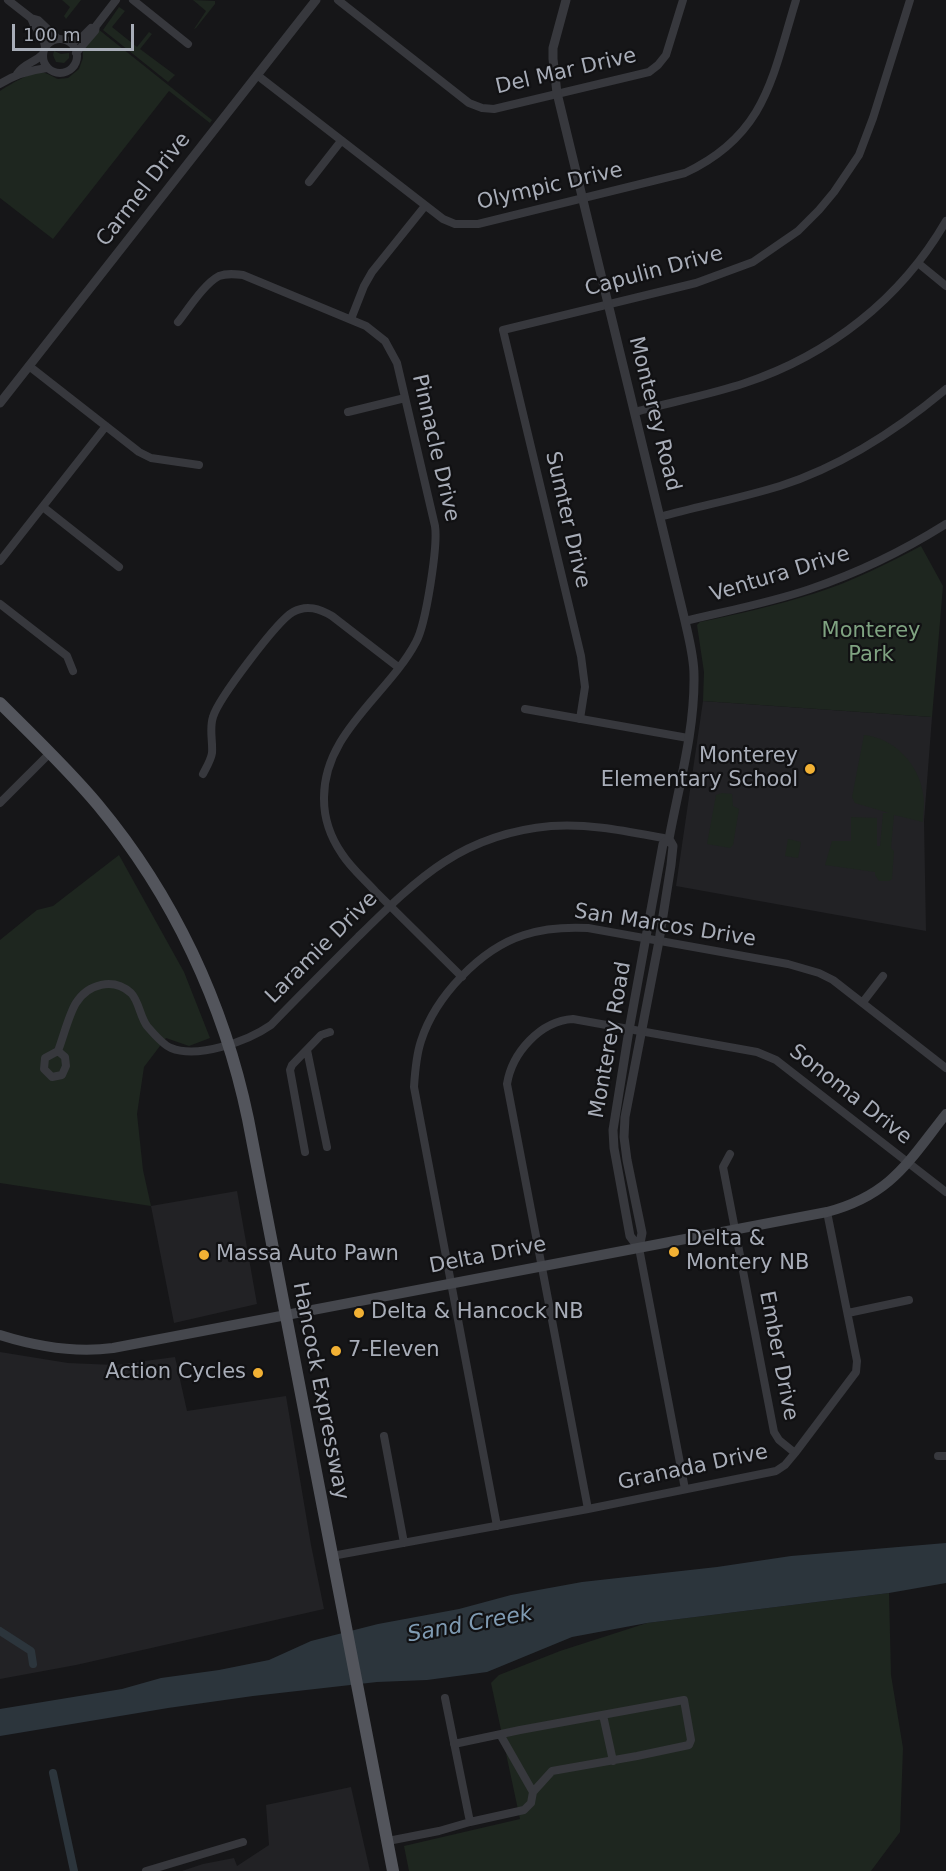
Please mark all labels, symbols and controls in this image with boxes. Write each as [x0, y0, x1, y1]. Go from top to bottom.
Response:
scale bar [15, 12, 136, 50]
text: 100 m [23, 24, 81, 45]
street label: Del Mar Drive [493, 44, 639, 100]
street label: Carmel Drive [92, 128, 196, 252]
street label: Olympic Drive [475, 158, 625, 216]
street label: Capulin Drive [582, 241, 726, 303]
street label: Monterey Road [623, 334, 685, 494]
street label: Pinnacle Drive [406, 372, 464, 524]
street label: Sumter Drive [539, 449, 595, 591]
street label: Ventura Drive [707, 542, 853, 608]
park label: Monterey Park [822, 619, 920, 669]
place label: Monterey Elementary School [601, 744, 798, 794]
marker: Monterey Elementary School [803, 762, 817, 776]
street label: Laramie Drive [261, 887, 383, 1009]
street label: San Marcos Drive [572, 899, 758, 953]
street label: Monterey Road [585, 960, 637, 1120]
street label: Sonoma Drive [784, 1039, 916, 1151]
place label: Delta & Montery NB [686, 1227, 809, 1277]
street label: Delta Drive [427, 1232, 549, 1280]
place label: Massa Auto Pawn [216, 1242, 399, 1268]
marker: Delta & Montery NB [667, 1245, 681, 1259]
marker: Massa Auto Pawn [197, 1248, 211, 1262]
street label: Hancock Expressway [287, 1280, 353, 1502]
street label: Ember Drive [753, 1289, 803, 1423]
place label: Delta & Hancock NB [371, 1300, 584, 1326]
marker: Delta & Hancock NB [352, 1306, 366, 1320]
place label: 7-Eleven [348, 1338, 440, 1364]
marker: 7-Eleven [329, 1344, 343, 1358]
place label: Action Cycles [105, 1360, 246, 1386]
marker: Action Cycles [251, 1366, 265, 1380]
street label: Granada Drive [616, 1440, 770, 1496]
water label: Sand Creek [405, 1601, 535, 1649]

